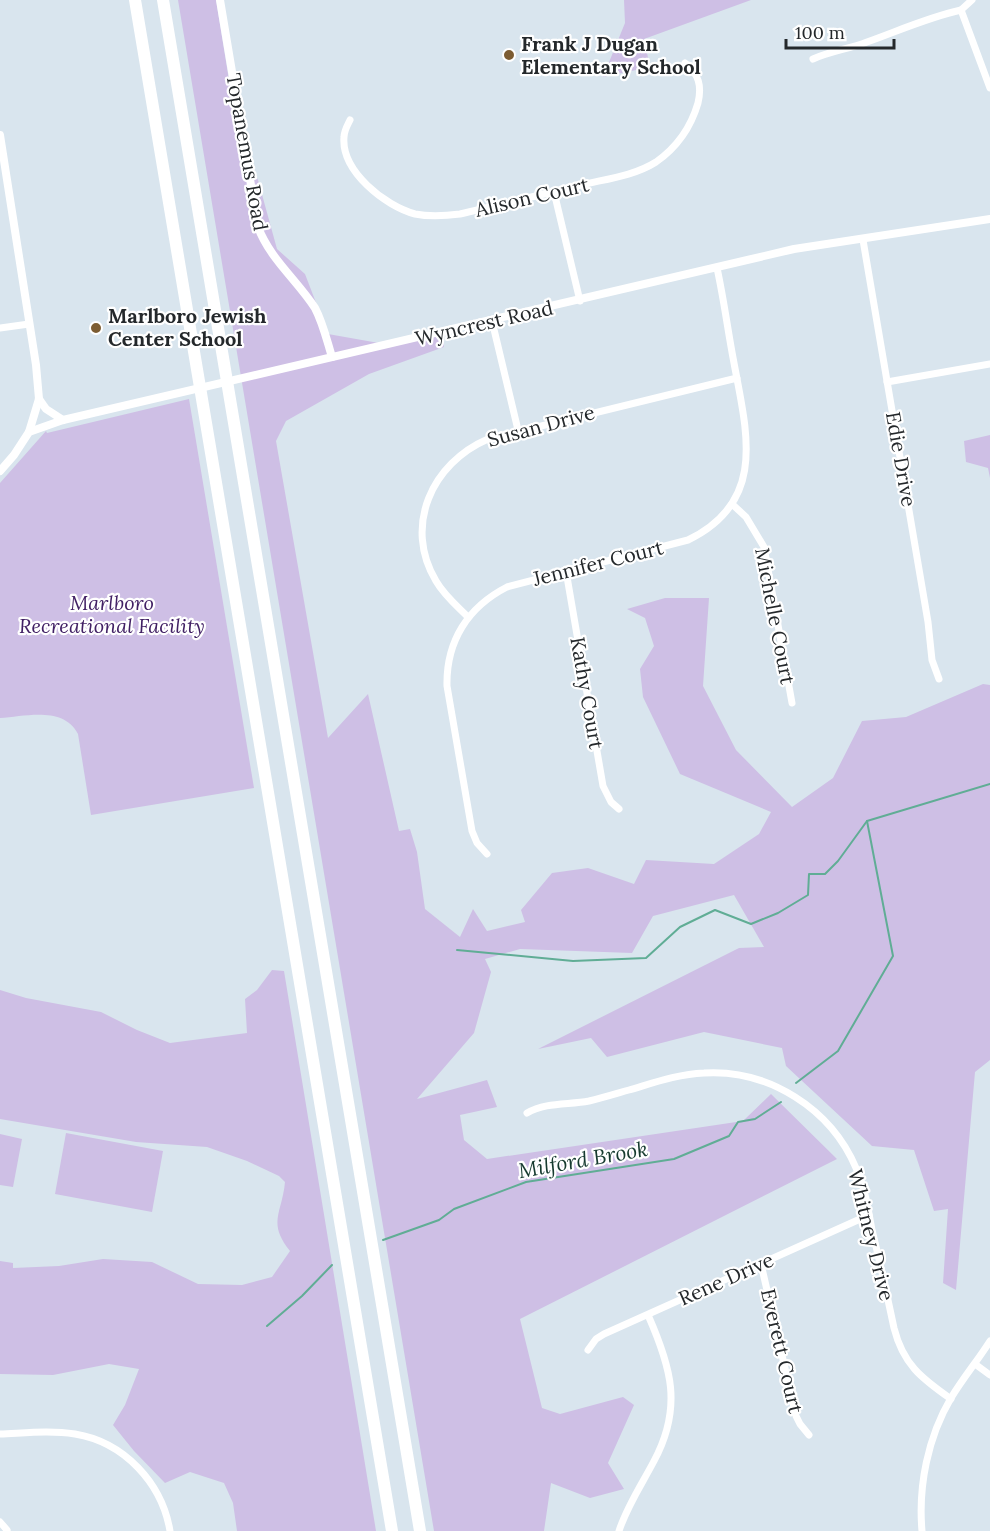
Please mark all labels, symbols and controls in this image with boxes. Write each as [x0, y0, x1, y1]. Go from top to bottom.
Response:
scale bar [786, 12, 894, 50]
text: 100 m [795, 21, 845, 44]
place label: Frank J Dugan Elementary School [521, 31, 701, 79]
marker: Frank J Dugan Elementary School [502, 48, 516, 62]
street label: Topanemus Road [221, 71, 274, 233]
street label: Alison Court [472, 171, 592, 222]
street label: Wyncrest Road [412, 294, 555, 351]
place label: Marlboro Jewish Center School [108, 303, 267, 351]
marker: Marlboro Jewish Center School [89, 321, 103, 335]
street label: Susan Drive [484, 399, 597, 452]
street label: Edie Drive [881, 409, 922, 509]
street label: Jennifer Court [529, 534, 666, 591]
street label: Michelle Court [750, 545, 801, 687]
park label: Marlboro Recreational Facility [19, 590, 205, 638]
street label: Kathy Court [565, 635, 610, 751]
water label: Milford Brook [516, 1135, 650, 1184]
street label: Whitney Drive [843, 1166, 900, 1303]
street label: Rene Drive [674, 1246, 777, 1311]
street label: Everett Court [756, 1286, 809, 1416]

